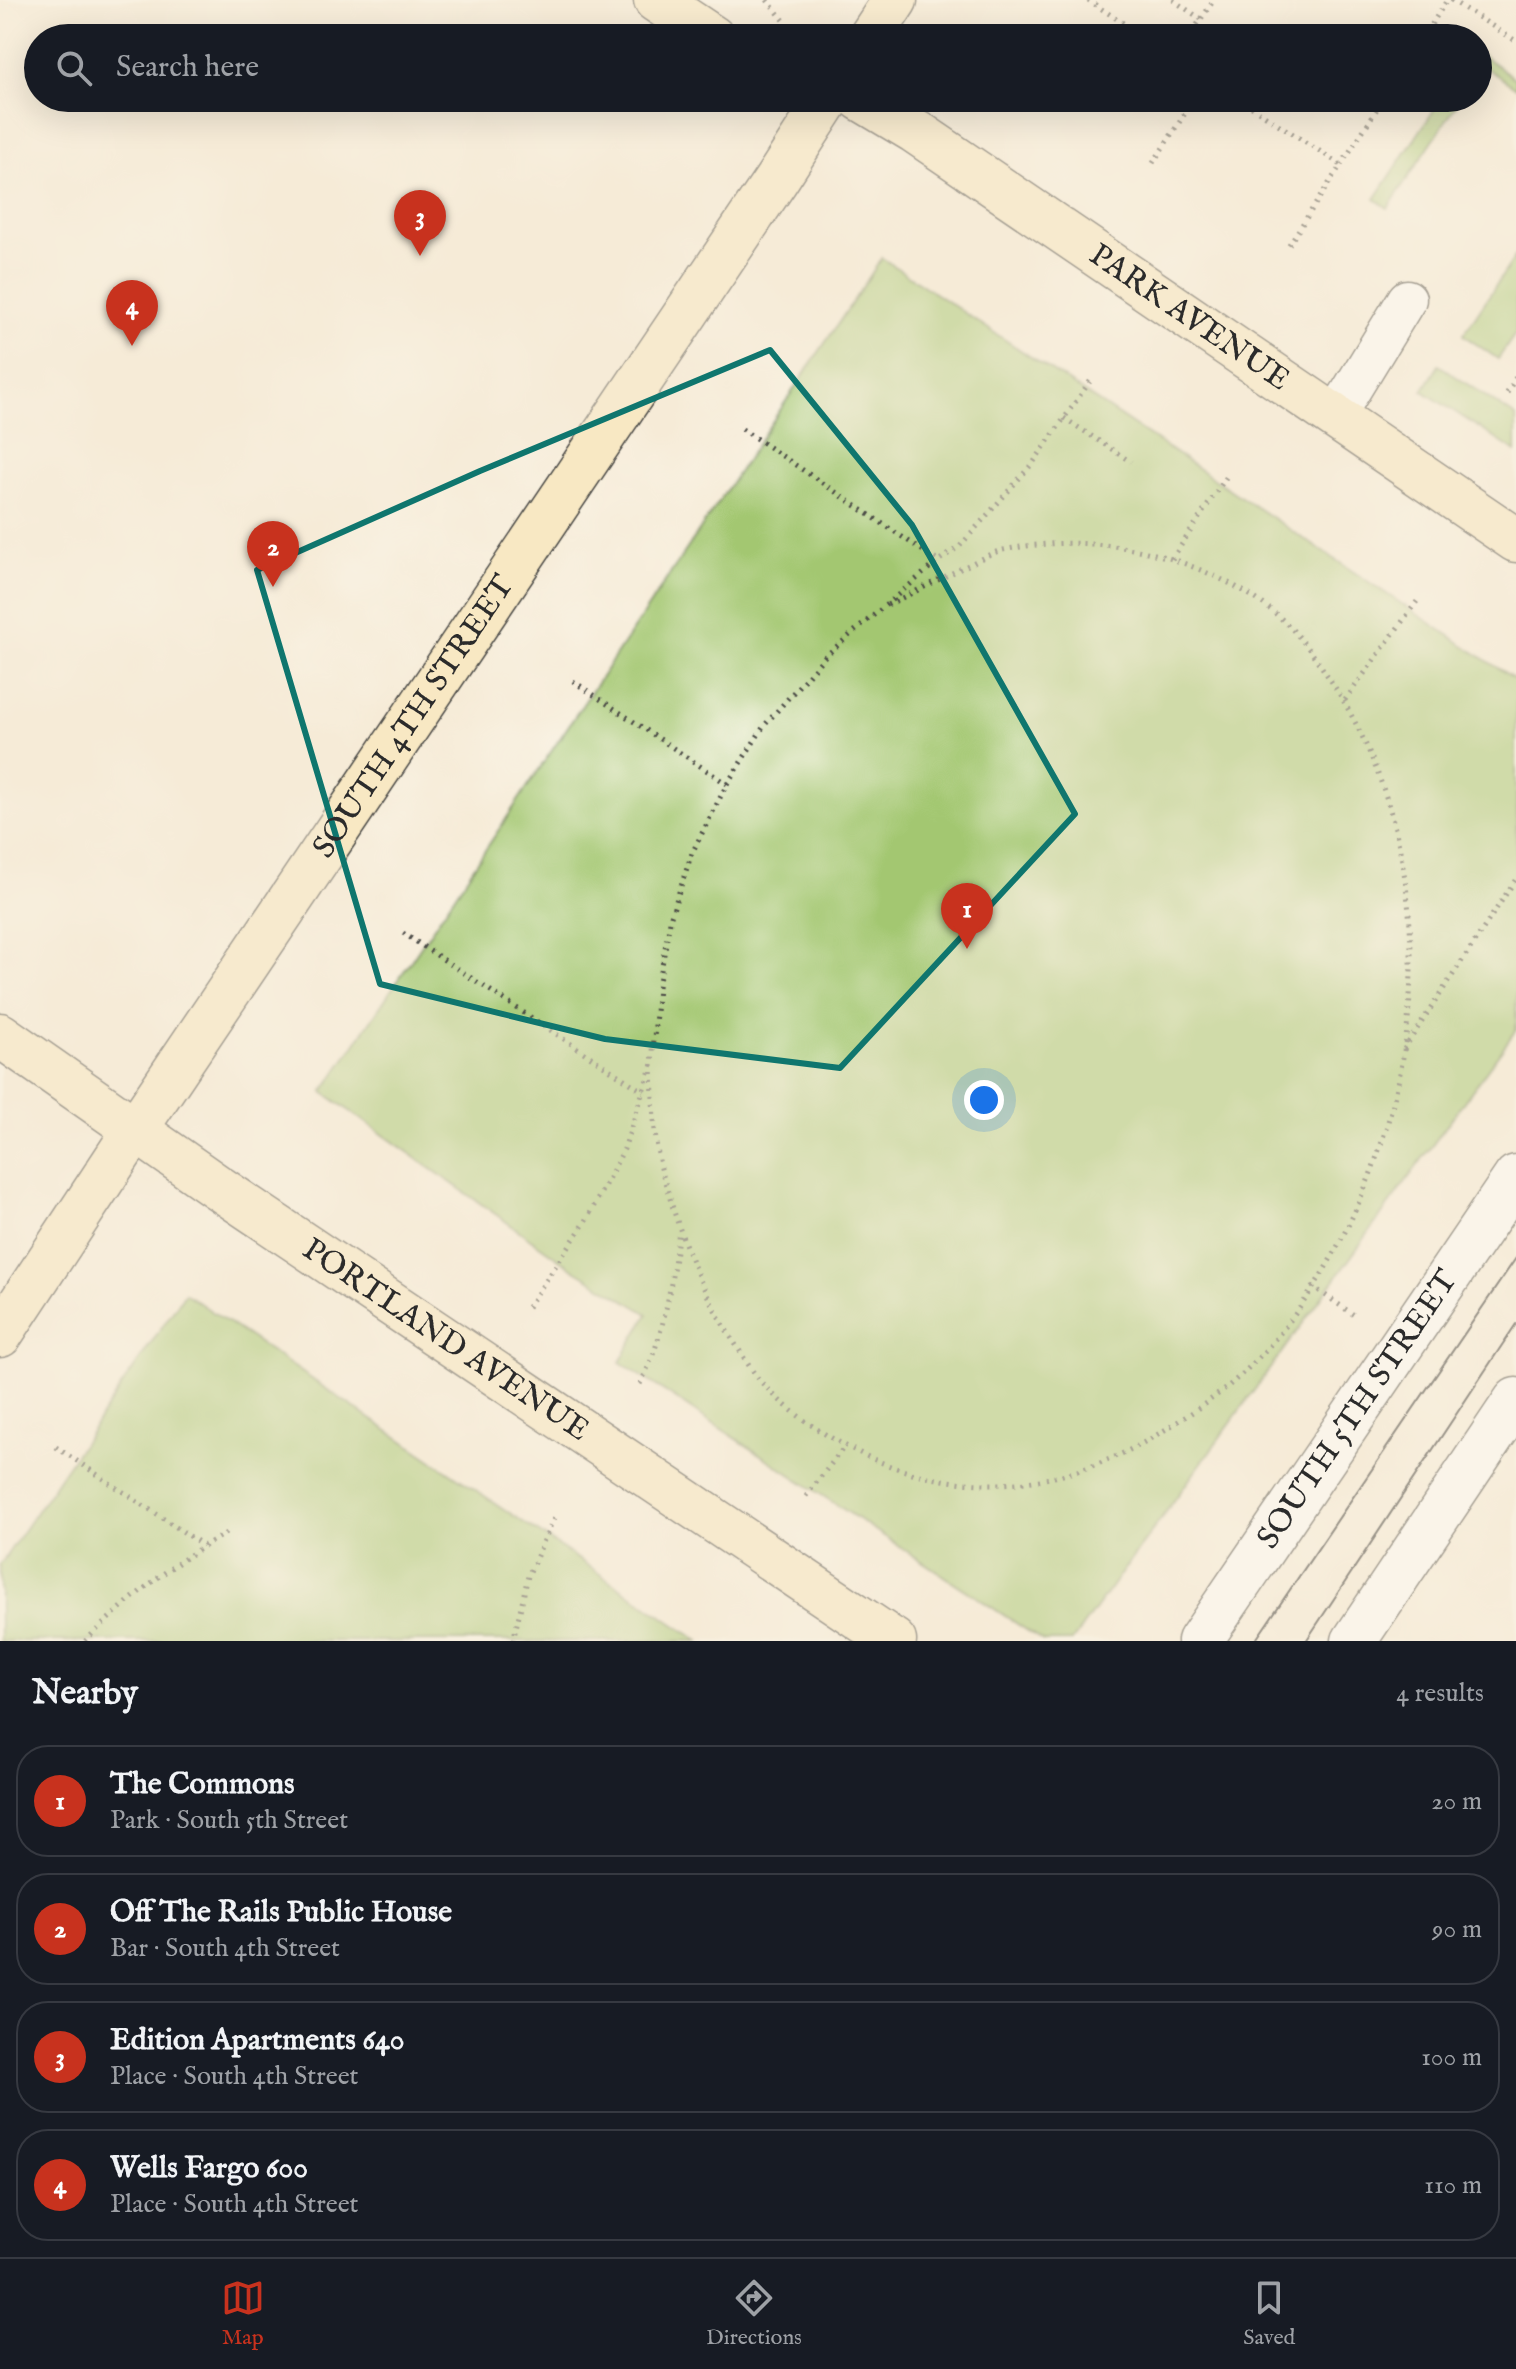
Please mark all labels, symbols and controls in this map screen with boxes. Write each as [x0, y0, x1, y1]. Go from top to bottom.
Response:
search box [24, 24, 1492, 112]
icon: search [52, 46, 96, 90]
text: Search here [116, 49, 259, 87]
pin: 3 [394, 190, 446, 256]
street label: PARK AVENUE [1081, 235, 1298, 400]
pin: 4 [106, 280, 158, 346]
pin: 2 [247, 521, 299, 587]
street label: SOUTH 4TH STREET [304, 567, 524, 866]
pin: 1 [941, 883, 993, 949]
your location [964, 1080, 1004, 1120]
street label: PORTLAND AVENUE [294, 1229, 597, 1451]
street label: SOUTH 5TH STREET [1248, 1262, 1467, 1557]
text: Nearby [32, 1672, 138, 1715]
text: 4 results [1396, 1677, 1484, 1710]
text: The Commons [110, 1766, 295, 1804]
text: 1 [55, 1785, 65, 1818]
text: 20 m [1431, 1785, 1482, 1818]
text: Park · South 5th Street [110, 1804, 348, 1837]
text: Off The Rails Public House [110, 1894, 452, 1932]
text: 2 [54, 1913, 66, 1946]
text: 90 m [1432, 1913, 1482, 1946]
text: Bar · South 4th Street [110, 1932, 340, 1965]
text: Edition Apartments 640 [110, 2022, 405, 2060]
text: 3 [55, 2041, 65, 2074]
text: 100 m [1421, 2041, 1482, 2074]
text: Place · South 4th Street [110, 2060, 359, 2093]
text: Wells Fargo 600 [110, 2150, 308, 2188]
text: 4 [54, 2169, 66, 2202]
text: 110 m [1424, 2169, 1482, 2202]
text: Place · South 4th Street [110, 2188, 359, 2221]
tab: Map [221, 2276, 265, 2352]
tab: Directions [706, 2276, 802, 2352]
tab: Saved [1243, 2276, 1295, 2352]

